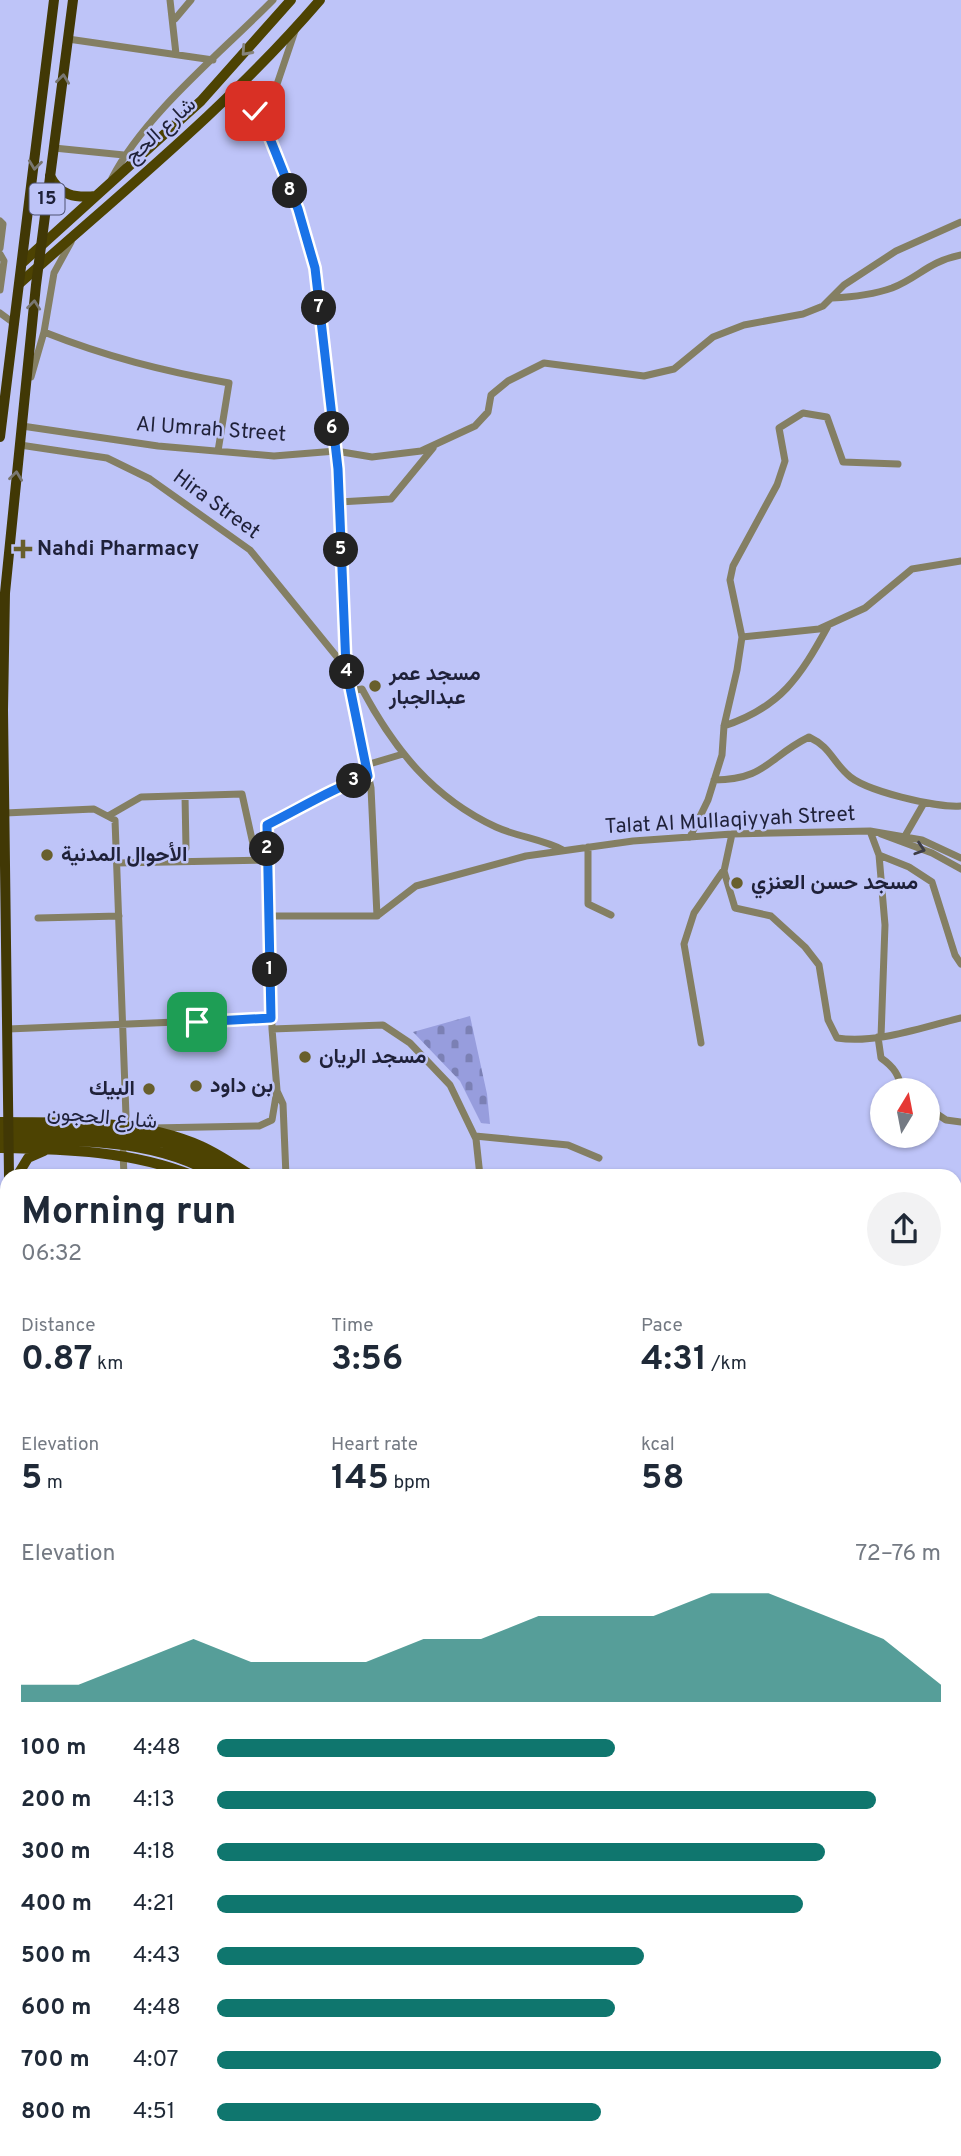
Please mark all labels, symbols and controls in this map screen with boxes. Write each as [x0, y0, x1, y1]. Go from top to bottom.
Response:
one-way arrow [242, 43, 254, 56]
one-way arrow [55, 74, 70, 85]
pin [225, 81, 285, 141]
street label: شارع الحج [120, 92, 202, 170]
icon: check [236, 92, 274, 130]
one-way arrow [27, 159, 42, 171]
pin: 8 [272, 174, 308, 208]
text: 8 [284, 178, 295, 202]
road number: 15 [30, 183, 64, 214]
pin: 7 [302, 290, 336, 326]
text: 7 [313, 295, 324, 319]
one-way arrow [26, 299, 41, 310]
street label: Al Umrah Street [135, 411, 287, 449]
pin: 6 [314, 412, 350, 446]
text: 6 [326, 416, 337, 440]
street label: Hira Street [167, 464, 265, 546]
one-way arrow [8, 470, 23, 482]
pin: 5 [324, 532, 358, 568]
place label: Nahdi Pharmacy [37, 536, 199, 563]
text: 5 [335, 537, 346, 561]
marker: Nahdi Pharmacy [15, 541, 31, 557]
pin: 4 [330, 654, 364, 690]
text: 4 [340, 659, 353, 683]
place label: مسجد عمر عبدالجبار [388, 661, 481, 712]
marker: مسجد عمر عبدالجبار [367, 678, 383, 694]
pin: 3 [336, 764, 372, 798]
text: 3 [348, 768, 359, 792]
street label: Talat Al Mullaqiyyah Street [604, 801, 856, 841]
pin: 2 [250, 832, 284, 866]
text: 2 [261, 836, 272, 860]
place label: الأحوال المدنية [61, 841, 187, 869]
one-way arrow [913, 841, 925, 856]
marker: الأحوال المدنية [39, 847, 55, 863]
place label: مسجد حسن العنزي [751, 870, 918, 899]
marker: مسجد حسن العنزي [729, 875, 745, 891]
pin: 1 [252, 953, 288, 988]
text: 1 [266, 957, 273, 981]
pin [167, 992, 227, 1052]
icon: arrive [178, 1003, 216, 1041]
place label: مسجد الريان [319, 1044, 426, 1071]
marker: مسجد الريان [297, 1049, 313, 1065]
place label: بن داود [210, 1073, 273, 1100]
place label: البيك [89, 1076, 135, 1103]
marker: بن داود [188, 1078, 204, 1094]
north arrow [870, 1078, 940, 1148]
map controls [870, 1078, 940, 1148]
marker: البيك [141, 1081, 157, 1097]
street label: شارع الحجون [46, 1100, 158, 1136]
text: Morning run [21, 1189, 237, 1238]
button: share [867, 1192, 941, 1266]
text: 06:32 [21, 1240, 82, 1269]
text: Distance [21, 1314, 96, 1338]
text: Time [331, 1314, 374, 1338]
text: Pace [641, 1314, 683, 1338]
text: 0.87 [21, 1338, 93, 1382]
text: 3:56 [331, 1338, 403, 1382]
text: 4:31 [641, 1338, 707, 1382]
text: km [93, 1352, 123, 1376]
text: /km [707, 1352, 747, 1376]
text: Elevation [21, 1433, 99, 1457]
text: Heart rate [331, 1433, 418, 1457]
text: kcal [641, 1433, 675, 1457]
text: 5 [21, 1457, 42, 1501]
text: 145 [331, 1457, 389, 1501]
text: 58 [641, 1457, 684, 1501]
text: m [42, 1471, 63, 1495]
text: bpm [389, 1471, 431, 1495]
text: Elevation [21, 1540, 116, 1569]
text: 72–76 m [855, 1540, 941, 1569]
text: 100 m [21, 1734, 86, 1763]
text: 4:48 [133, 1734, 181, 1763]
text: 200 m [21, 1786, 91, 1815]
text: 4:13 [133, 1786, 175, 1815]
text: 300 m [21, 1838, 91, 1867]
text: 4:18 [133, 1838, 175, 1867]
text: 400 m [21, 1890, 92, 1919]
text: 4:21 [133, 1890, 175, 1919]
text: 500 m [21, 1942, 91, 1971]
text: 4:43 [133, 1942, 181, 1971]
text: 600 m [21, 1994, 91, 2023]
text: 4:48 [133, 1994, 181, 2023]
text: 700 m [21, 2046, 90, 2075]
text: 4:07 [133, 2046, 179, 2075]
text: 800 m [21, 2098, 91, 2127]
text: 4:51 [133, 2098, 175, 2127]

